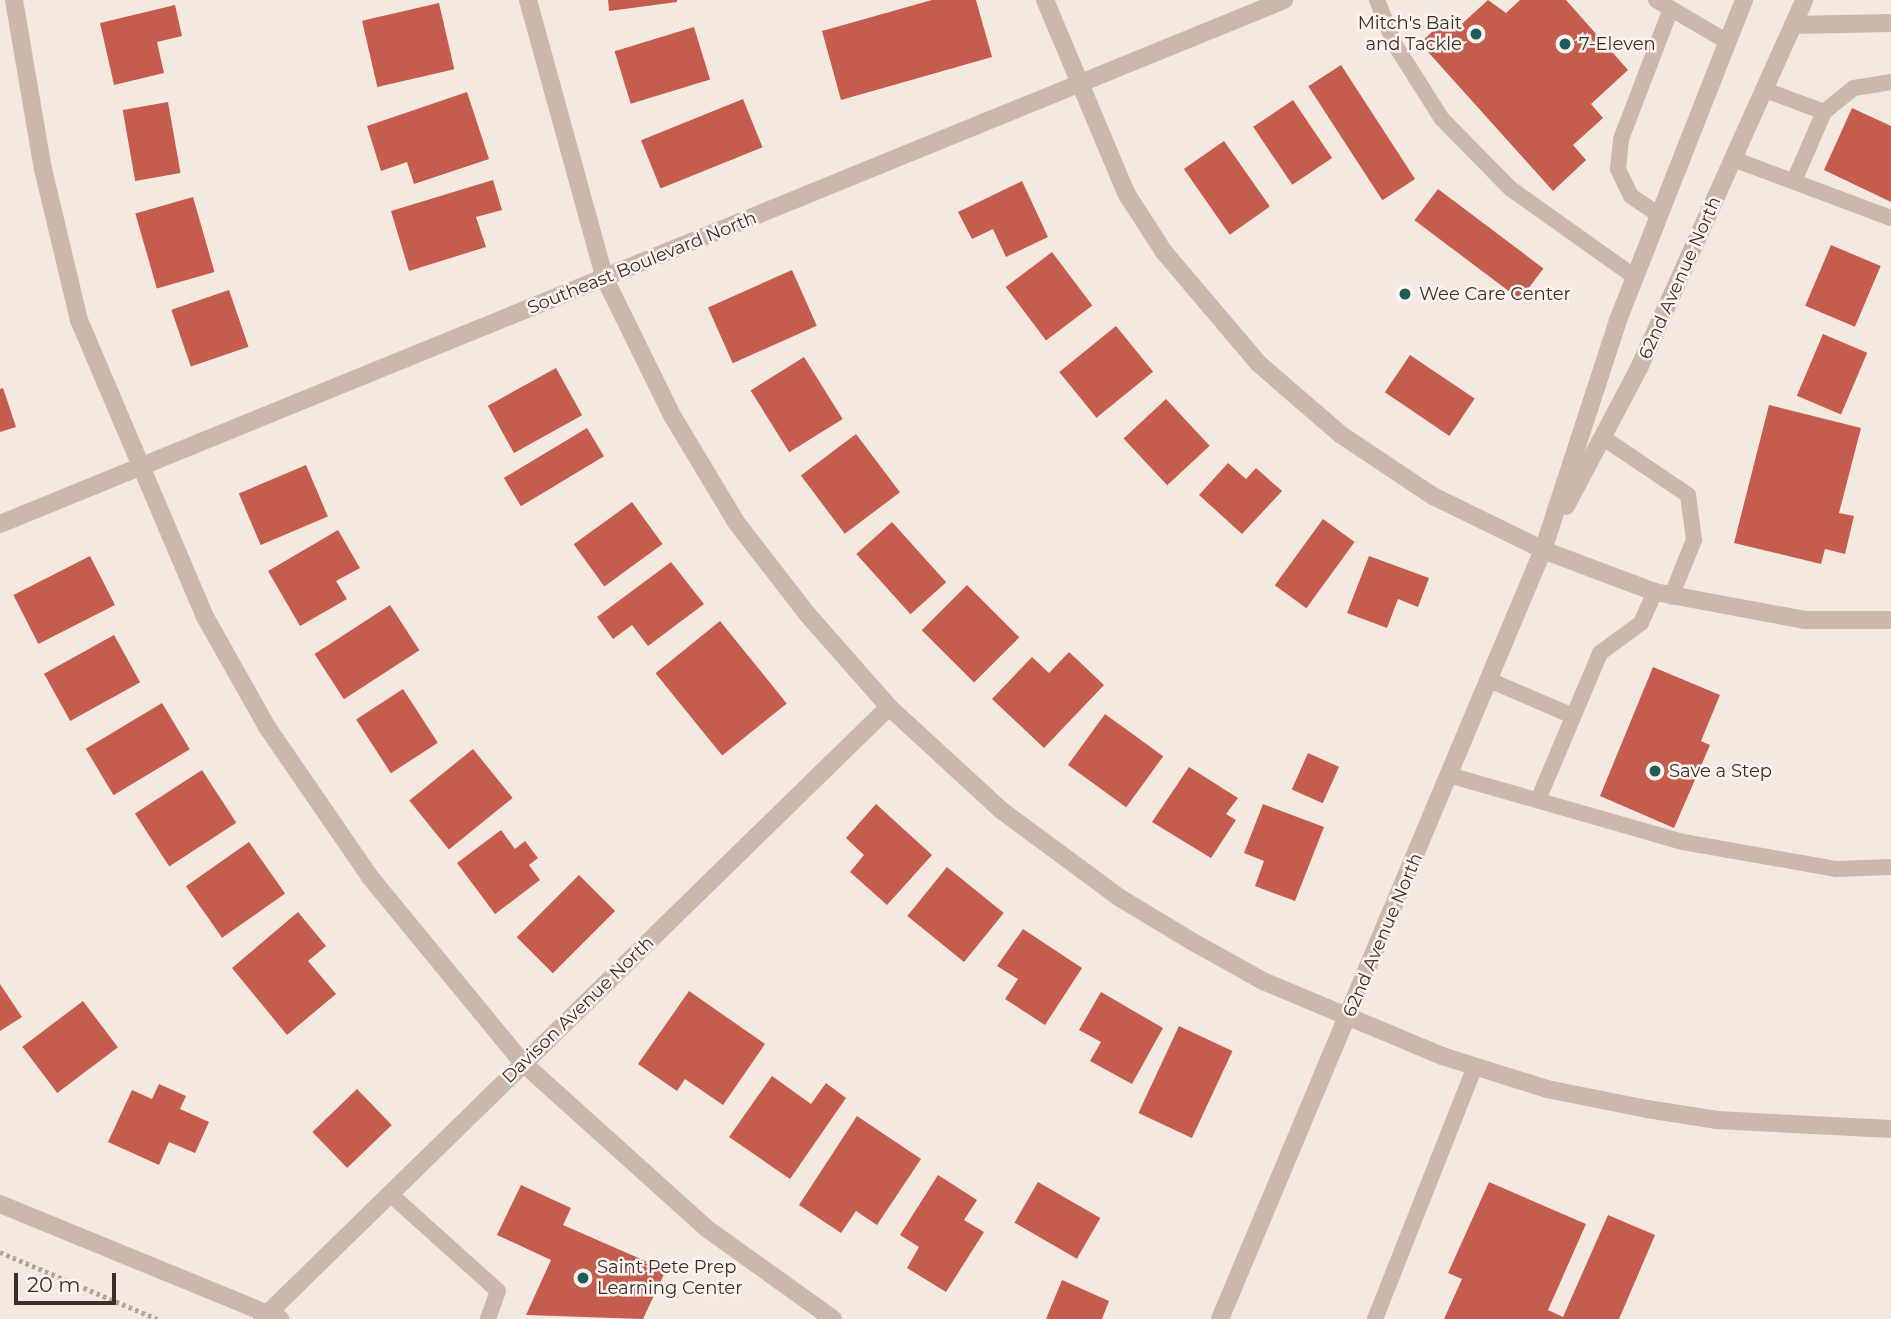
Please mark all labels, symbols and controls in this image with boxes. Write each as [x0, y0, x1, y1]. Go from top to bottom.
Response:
place label: Mitch's Bait and Tackle [1358, 13, 1462, 56]
marker: Mitch's Bait and Tackle [1468, 26, 1484, 42]
place label: 7-Eleven [1579, 33, 1656, 55]
marker: 7-Eleven [1557, 36, 1573, 52]
street label: 62nd Avenue North [1634, 193, 1726, 363]
street label: Southeast Boulevard North [524, 207, 760, 319]
place label: Wee Care Center [1419, 283, 1571, 305]
marker: Wee Care Center [1397, 286, 1413, 302]
place label: Save a Step [1669, 760, 1772, 782]
marker: Save a Step [1647, 763, 1663, 779]
street label: 62nd Avenue North [1339, 850, 1427, 1020]
street label: Davison Avenue North [498, 932, 658, 1088]
place label: Saint Pete Prep Learning Center [597, 1257, 742, 1300]
scale bar [18, 1260, 119, 1304]
marker: Saint Pete Prep Learning Center [575, 1270, 591, 1286]
text: 20 m [27, 1272, 81, 1297]

